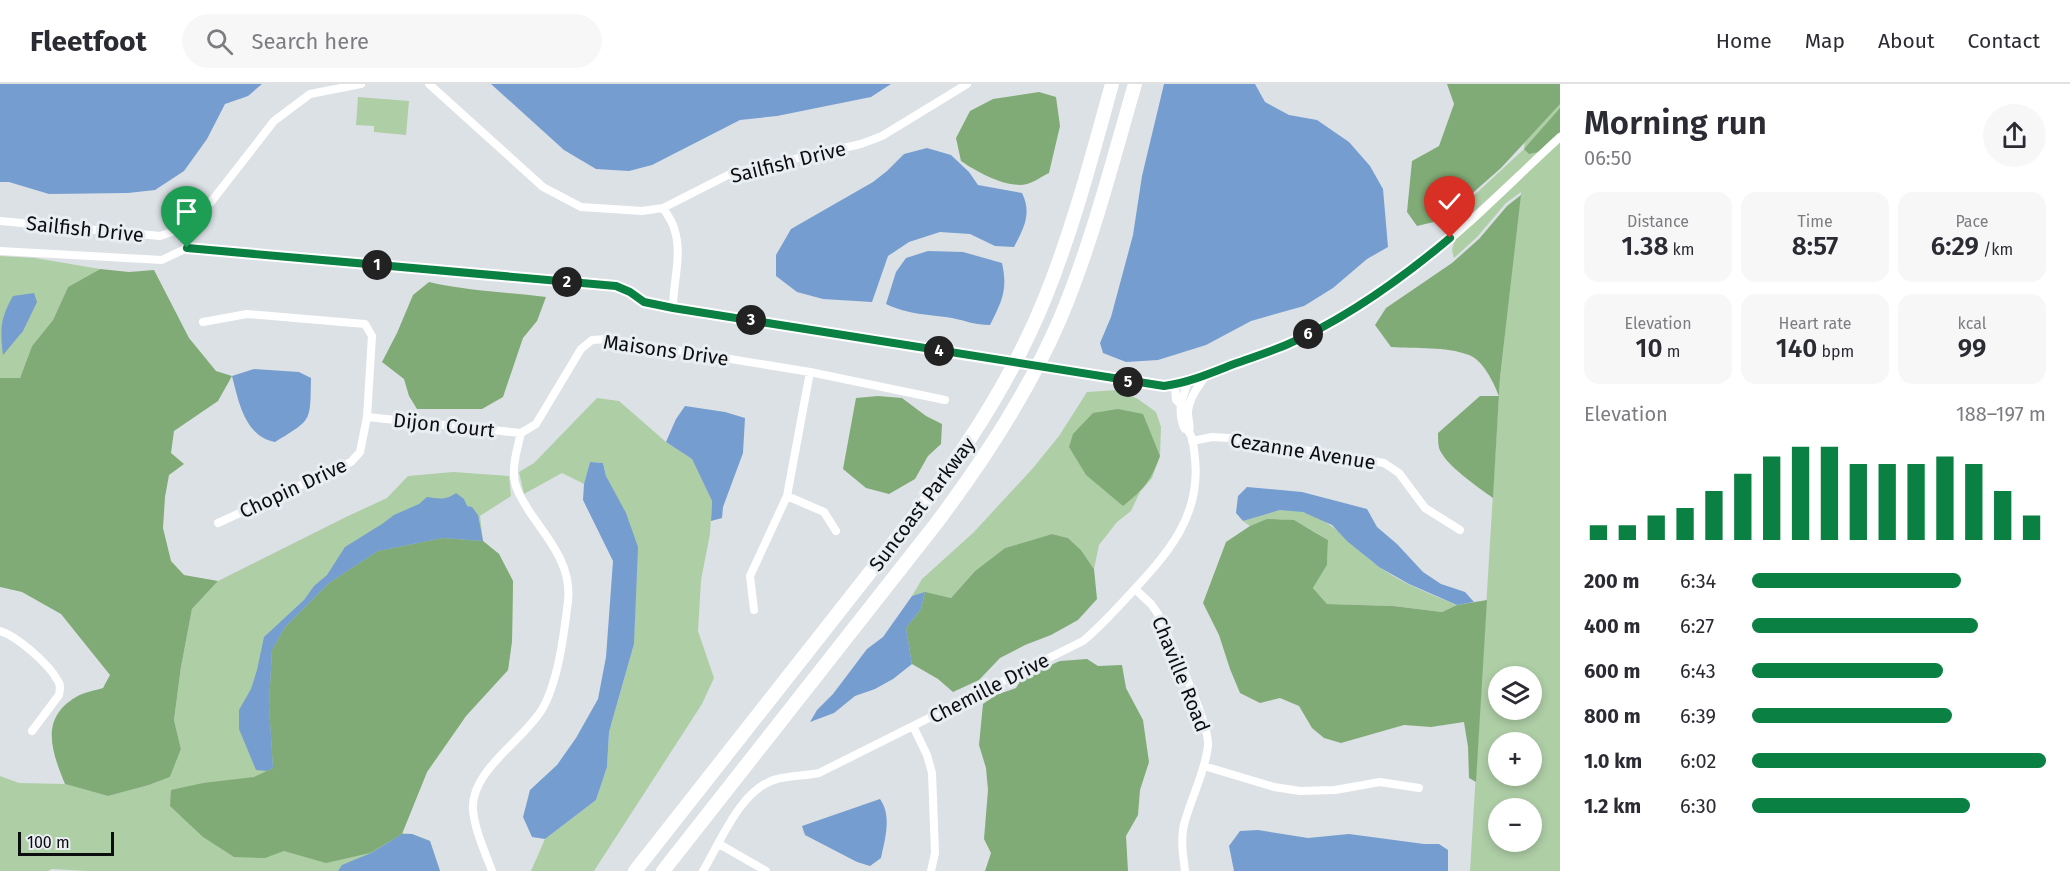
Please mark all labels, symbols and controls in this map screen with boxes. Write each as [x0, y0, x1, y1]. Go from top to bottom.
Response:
search box [182, 14, 602, 68]
text: Fleetfoot [30, 25, 146, 58]
icon: search [203, 25, 236, 58]
text: Search here [251, 28, 369, 55]
text: Home [1716, 28, 1772, 54]
text: Map [1805, 28, 1845, 54]
text: About [1878, 28, 1935, 54]
text: Contact [1968, 28, 2040, 54]
text: Morning run [1584, 103, 1767, 143]
button: share [1983, 104, 2046, 167]
street label: Sailfish Drive [728, 136, 848, 188]
text: 06:50 [1584, 146, 1632, 170]
pin [1424, 176, 1475, 238]
icon: check [1433, 185, 1466, 218]
pin [161, 186, 212, 248]
icon: arrive [170, 195, 203, 228]
street label: Sailfish Drive [25, 211, 145, 247]
text: Distance [1627, 212, 1689, 231]
text: Time [1797, 212, 1833, 231]
text: Pace [1955, 212, 1989, 231]
text: 1.38 [1622, 231, 1668, 262]
text: 8:57 [1792, 231, 1838, 262]
text: 6:29 [1931, 231, 1979, 262]
text: km [1668, 240, 1694, 259]
text: /km [1979, 240, 2013, 259]
pin: 1 [362, 250, 392, 280]
text: 1 [373, 255, 381, 274]
pin: 2 [552, 267, 582, 297]
text: 2 [563, 272, 571, 291]
pin: 3 [736, 305, 766, 335]
text: 3 [747, 310, 755, 329]
text: Elevation [1624, 314, 1692, 333]
text: Heart rate [1779, 314, 1851, 333]
text: kcal [1958, 314, 1986, 333]
pin: 6 [1293, 319, 1323, 349]
text: 6 [1303, 324, 1313, 343]
street label: Maisons Drive [602, 329, 730, 371]
text: 10 [1636, 333, 1662, 364]
text: 140 [1776, 333, 1817, 364]
text: 99 [1958, 333, 1986, 364]
pin: 4 [924, 336, 954, 366]
text: 4 [934, 341, 944, 360]
text: m [1662, 342, 1680, 361]
text: bpm [1817, 342, 1854, 361]
pin: 5 [1113, 367, 1143, 397]
text: 5 [1124, 372, 1132, 391]
text: Elevation [1584, 402, 1668, 426]
text: 188–197 m [1956, 402, 2046, 426]
street label: Dijon Court [392, 408, 497, 442]
street label: Cezanne Avenue [1229, 428, 1377, 474]
street label: Suncoast Parkway [864, 432, 980, 576]
street label: Chopin Drive [235, 453, 351, 523]
text: 200 m [1584, 569, 1639, 593]
text: 6:34 [1680, 569, 1716, 593]
street label: Chaville Road [1147, 613, 1215, 735]
text: 400 m [1584, 614, 1640, 638]
text: 6:27 [1680, 614, 1714, 638]
street label: Chemille Drive [925, 648, 1053, 728]
text: 600 m [1584, 659, 1640, 683]
text: 6:43 [1680, 659, 1716, 683]
map controls [1488, 666, 1542, 852]
button: layers [1488, 666, 1542, 720]
text: 800 m [1584, 704, 1641, 728]
text: 6:39 [1680, 704, 1716, 728]
button: + [1488, 732, 1542, 786]
text: 1.0 km [1584, 749, 1642, 773]
text: 6:02 [1680, 749, 1716, 773]
text: 1.2 km [1584, 794, 1641, 818]
text: 6:30 [1680, 794, 1717, 818]
button: − [1488, 798, 1542, 852]
scale bar [18, 829, 114, 856]
text: 100 m [27, 833, 70, 852]

